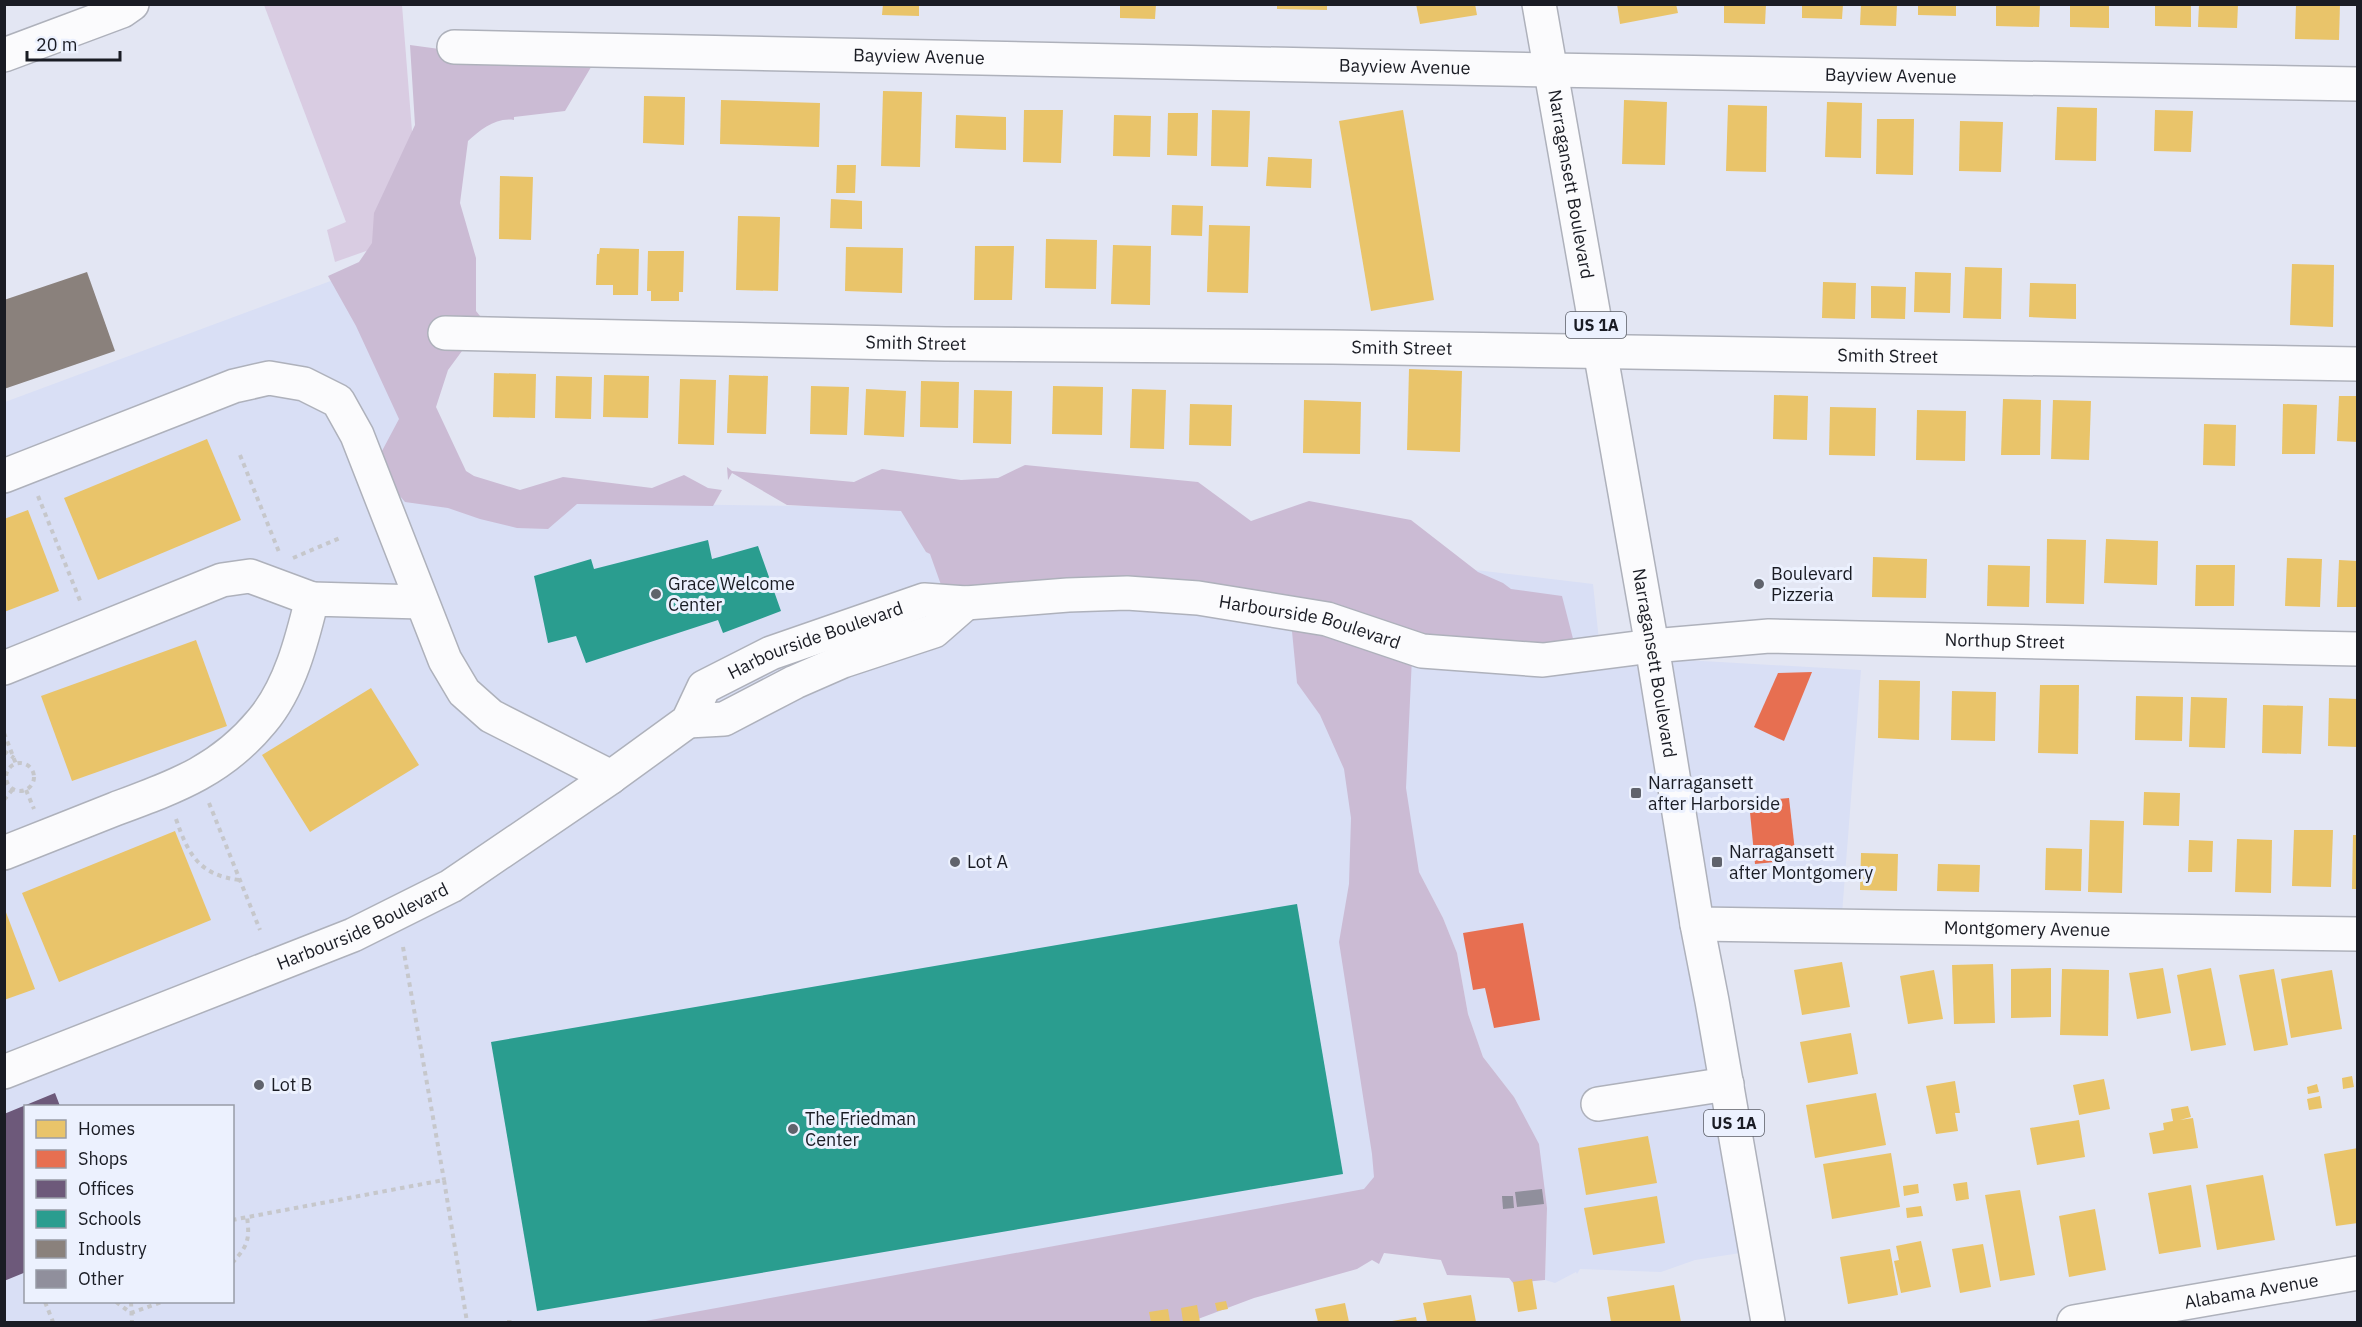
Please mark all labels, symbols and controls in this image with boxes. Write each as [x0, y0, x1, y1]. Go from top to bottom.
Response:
scale bar [27, 24, 120, 62]
text: 20 m [36, 33, 78, 56]
street label: Bayview Avenue [853, 43, 985, 69]
street label: Bayview Avenue [1339, 54, 1471, 79]
street label: Bayview Avenue [1825, 63, 1957, 88]
street label: Narragansett Boulevard [1543, 88, 1599, 281]
road number: US 1A [1566, 312, 1626, 338]
street label: Smith Street [865, 330, 966, 355]
street label: Smith Street [1351, 335, 1453, 360]
street label: Smith Street [1837, 343, 1938, 368]
place label: Boulevard Pizzeria [1771, 562, 1853, 606]
street label: Narragansett Boulevard [1628, 566, 1682, 759]
place label: Grace Welcome Center [668, 572, 795, 616]
marker: Boulevard Pizzeria [1752, 577, 1766, 591]
marker: Grace Welcome Center [649, 587, 663, 601]
street label: Harbourside Boulevard [1217, 590, 1404, 654]
street label: Harbourside Boulevard [724, 596, 906, 684]
street label: Northup Street [1944, 628, 2065, 654]
place label: Narragansett after Harborside [1648, 771, 1780, 815]
marker: Narragansett after Harborside [1629, 786, 1643, 800]
place label: Narragansett after Montgomery [1729, 840, 1873, 884]
place label: Lot A [967, 850, 1008, 873]
marker: Lot A [948, 855, 962, 869]
marker: Narragansett after Montgomery [1710, 855, 1724, 869]
street label: Harbourside Boulevard [273, 877, 452, 975]
street label: Montgomery Avenue [1944, 916, 2110, 941]
place label: Lot B [271, 1073, 312, 1096]
marker: Lot B [252, 1078, 266, 1092]
legend [24, 1105, 234, 1303]
place label: The Friedman Center [805, 1107, 916, 1151]
road number: US 1A [1704, 1110, 1764, 1136]
text: Homes [78, 1117, 135, 1140]
marker: The Friedman Center [786, 1122, 800, 1136]
text: Shops [78, 1147, 128, 1170]
text: Offices [78, 1177, 134, 1200]
text: Schools [78, 1207, 142, 1230]
text: Industry [78, 1237, 147, 1260]
text: Other [78, 1267, 124, 1290]
street label: Alabama Avenue [2182, 1268, 2320, 1314]

